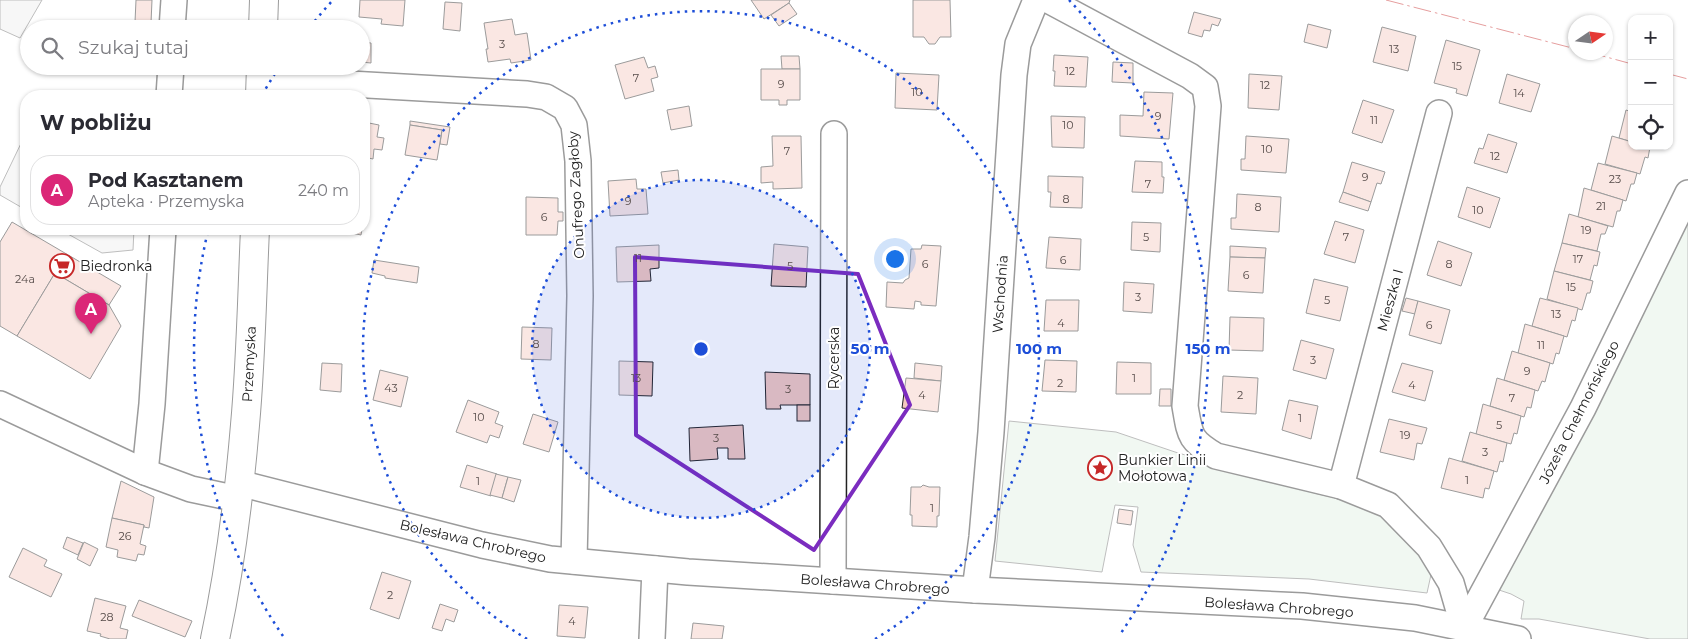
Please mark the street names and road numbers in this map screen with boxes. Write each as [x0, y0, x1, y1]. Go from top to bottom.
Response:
street label: Onufrego Zagłoby [564, 130, 588, 259]
street label: Wschodnia [988, 254, 1012, 334]
street label: Mieszka I [1373, 267, 1407, 333]
street label: Przemyska [238, 325, 260, 403]
street label: Rycerska [825, 327, 843, 389]
street label: Józefa Chełmońskiego [1535, 337, 1623, 488]
street label: Bolesława Chrobrego [398, 515, 548, 567]
street label: Bolesława Chrobrego [800, 570, 951, 598]
street label: Bolesława Chrobrego [1204, 593, 1355, 621]

